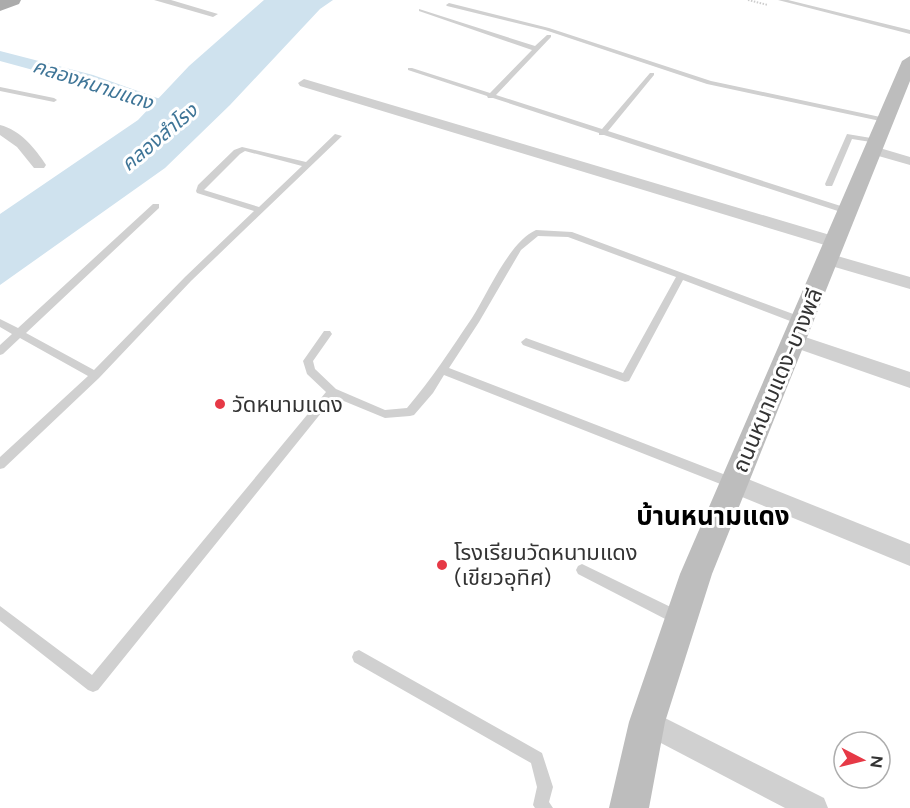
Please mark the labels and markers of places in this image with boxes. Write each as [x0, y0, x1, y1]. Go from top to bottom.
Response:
place label: วัดหนามแดง [232, 391, 343, 418]
marker: วัดหนามแดง [213, 397, 227, 411]
place label: โรงเรียนวัดหนามแดง (เขียวอุทิศ) [454, 539, 638, 591]
marker: โรงเรียนวัดหนามแดง (เขียวอุทิศ) [435, 558, 449, 572]

